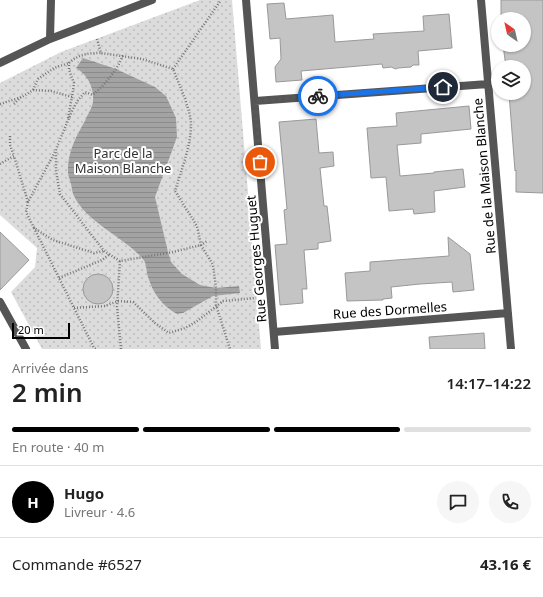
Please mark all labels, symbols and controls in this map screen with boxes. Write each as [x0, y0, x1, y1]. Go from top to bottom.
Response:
north arrow [491, 12, 531, 52]
map controls [491, 12, 531, 100]
button: layers [491, 60, 531, 100]
pin [426, 70, 460, 104]
courier [298, 76, 338, 116]
icon: home [432, 76, 454, 98]
icon: bike [307, 85, 329, 107]
street label: Rue de la Maison Blanche [468, 97, 500, 255]
park label: Parc de la Maison Blanche [75, 144, 171, 177]
pin [243, 145, 277, 179]
icon: bag [249, 151, 271, 173]
street label: Rue Georges Huguet [241, 194, 271, 323]
street label: Rue des Dormelles [332, 297, 448, 323]
scale bar [12, 321, 70, 340]
text: 20 m [18, 322, 44, 337]
text: Arrivée dans [12, 359, 89, 377]
text: 14:17–14:22 [447, 373, 531, 393]
text: 2 min [12, 374, 83, 410]
text: En route · 40 m [12, 438, 104, 456]
button: chat [437, 481, 479, 523]
button: phone [489, 481, 531, 523]
text: Hugo [64, 483, 104, 503]
text: H [27, 492, 39, 512]
text: Livreur · 4.6 [64, 503, 135, 521]
text: Commande #6527 [12, 554, 142, 574]
text: 43.16 € [480, 554, 531, 574]

